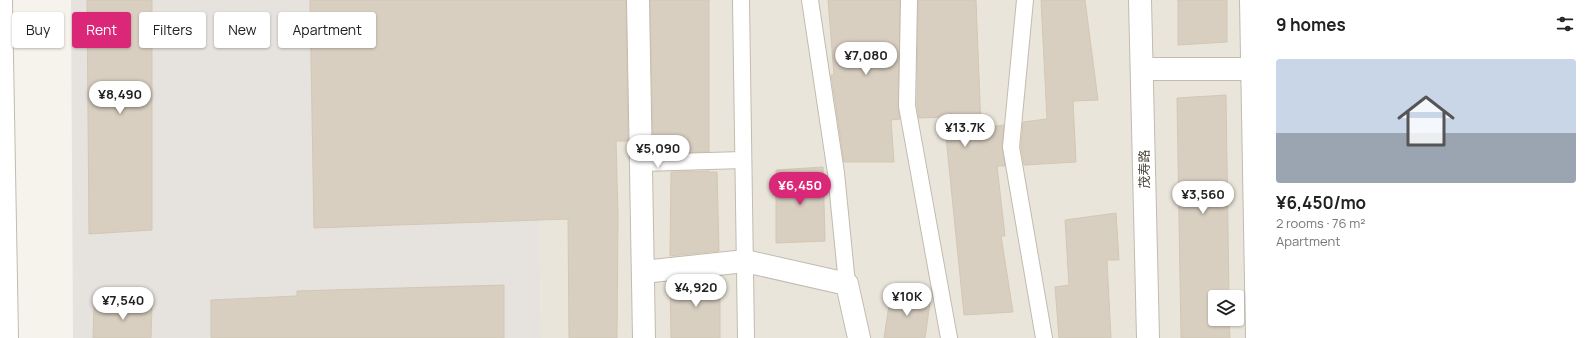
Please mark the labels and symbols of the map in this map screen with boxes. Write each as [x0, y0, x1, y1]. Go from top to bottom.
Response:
pin: ¥7,080 [833, 42, 899, 76]
pin: ¥8,490 [87, 81, 153, 115]
pin: ¥13.7K [932, 114, 998, 148]
pin: ¥5,090 [625, 135, 691, 169]
street label: 茂寿路 [1135, 149, 1153, 189]
pin: ¥6,450 [767, 172, 833, 206]
pin: ¥3,560 [1170, 181, 1236, 215]
pin: ¥4,920 [663, 274, 729, 308]
pin: ¥10K [883, 283, 931, 317]
pin: ¥7,540 [90, 287, 156, 321]

